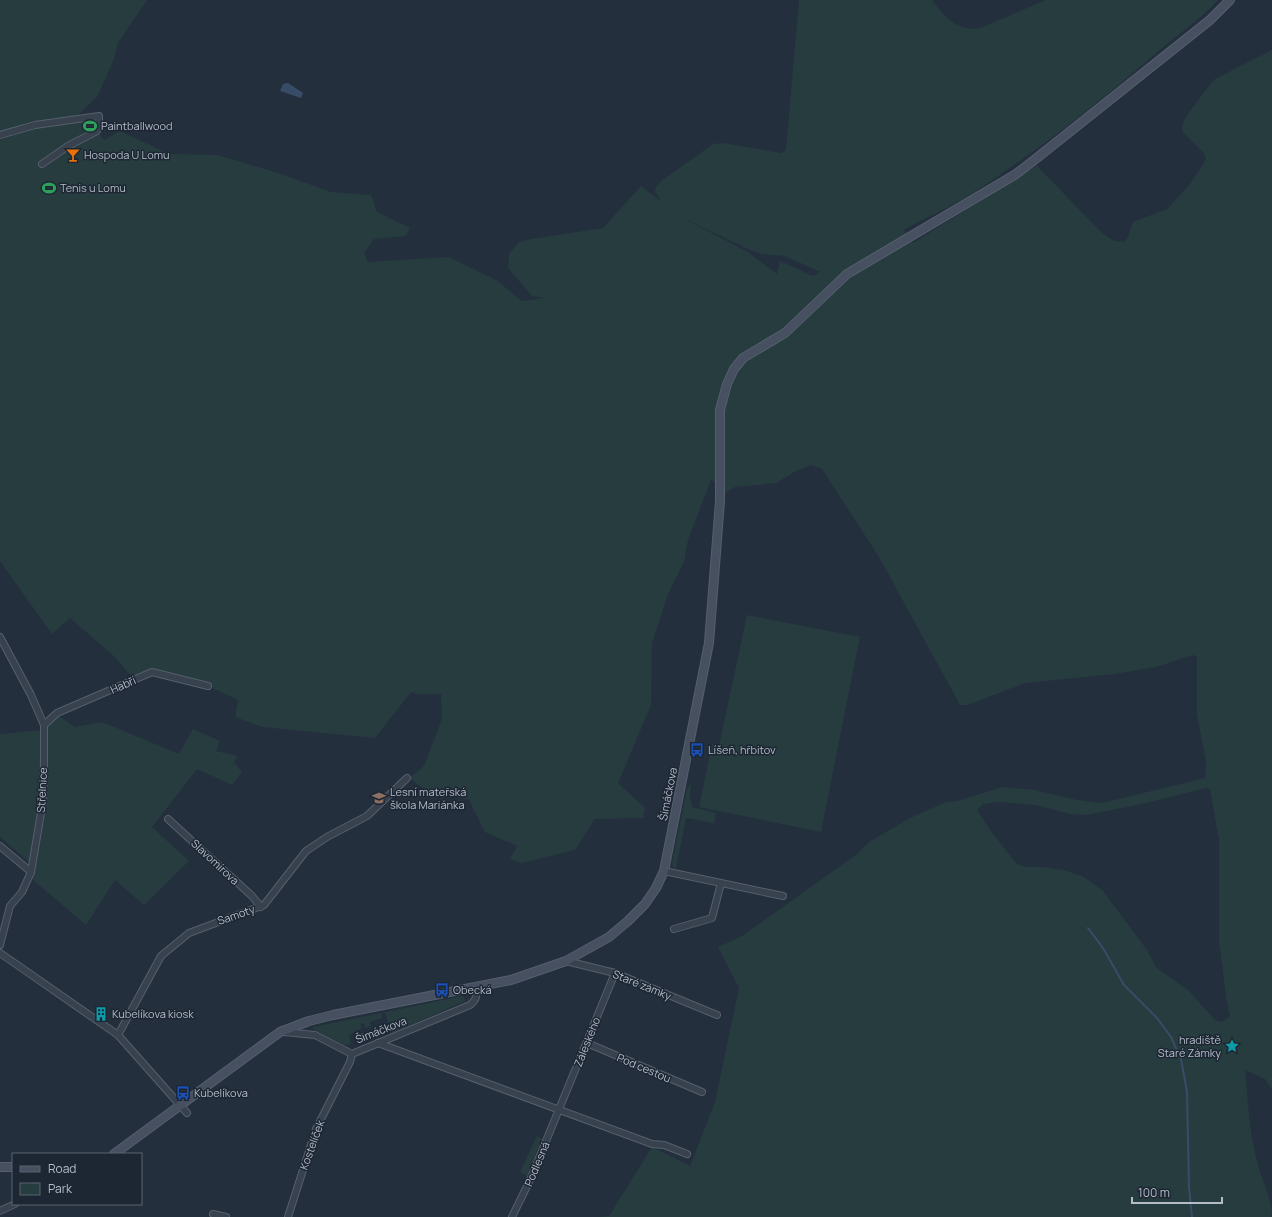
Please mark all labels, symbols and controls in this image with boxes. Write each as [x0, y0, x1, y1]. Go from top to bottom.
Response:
sports icon: Paintballwood [82, 118, 98, 134]
place label: Paintballwood [101, 118, 173, 133]
bar icon: Hospoda U Lomu [65, 147, 81, 163]
place label: Hospoda U Lomu [84, 147, 170, 162]
sports icon: Tenis u Lomu [41, 180, 57, 196]
place label: Tenis u Lomu [60, 180, 126, 195]
street label: Habří [108, 672, 138, 697]
bus stop icon: Líšeň, hřbitov [689, 742, 705, 758]
place label: Líšeň, hřbitov [708, 742, 776, 757]
street label: Střelnice [33, 766, 50, 813]
street label: Šimáčkova [655, 766, 680, 822]
place label: Lesní mateřská škola Mariánka [390, 784, 466, 812]
school or university icon: Lesní mateřská škola Mariánka [371, 790, 387, 806]
street label: Slavomírova [188, 836, 243, 888]
street label: Samoty [215, 901, 257, 928]
street label: Staré zámky [611, 966, 674, 1003]
bus stop icon: Obecká [434, 982, 450, 998]
place label: Obecká [453, 982, 492, 997]
building icon: Kubelíkova kiosk [93, 1006, 109, 1022]
place label: Kubelíkova kiosk [112, 1006, 194, 1021]
street label: Šimáčkova [353, 1012, 409, 1047]
street label: Záleského [570, 1014, 603, 1069]
place label: hradiště Staré Zámky [1158, 1032, 1222, 1060]
place icon: hradiště Staré Zámky [1224, 1038, 1240, 1054]
street label: Pod cestou [615, 1049, 673, 1086]
bus stop icon: Kubelíkova [175, 1085, 191, 1101]
place label: Kubelíkova [194, 1085, 248, 1100]
street label: Kostelíček [296, 1117, 328, 1172]
street label: Podlesná [520, 1139, 553, 1188]
legend [12, 1153, 142, 1205]
text: Road [48, 1160, 76, 1177]
scale bar [1132, 1179, 1222, 1205]
text: Park [48, 1180, 73, 1197]
text: 100 m [1138, 1184, 1170, 1201]

